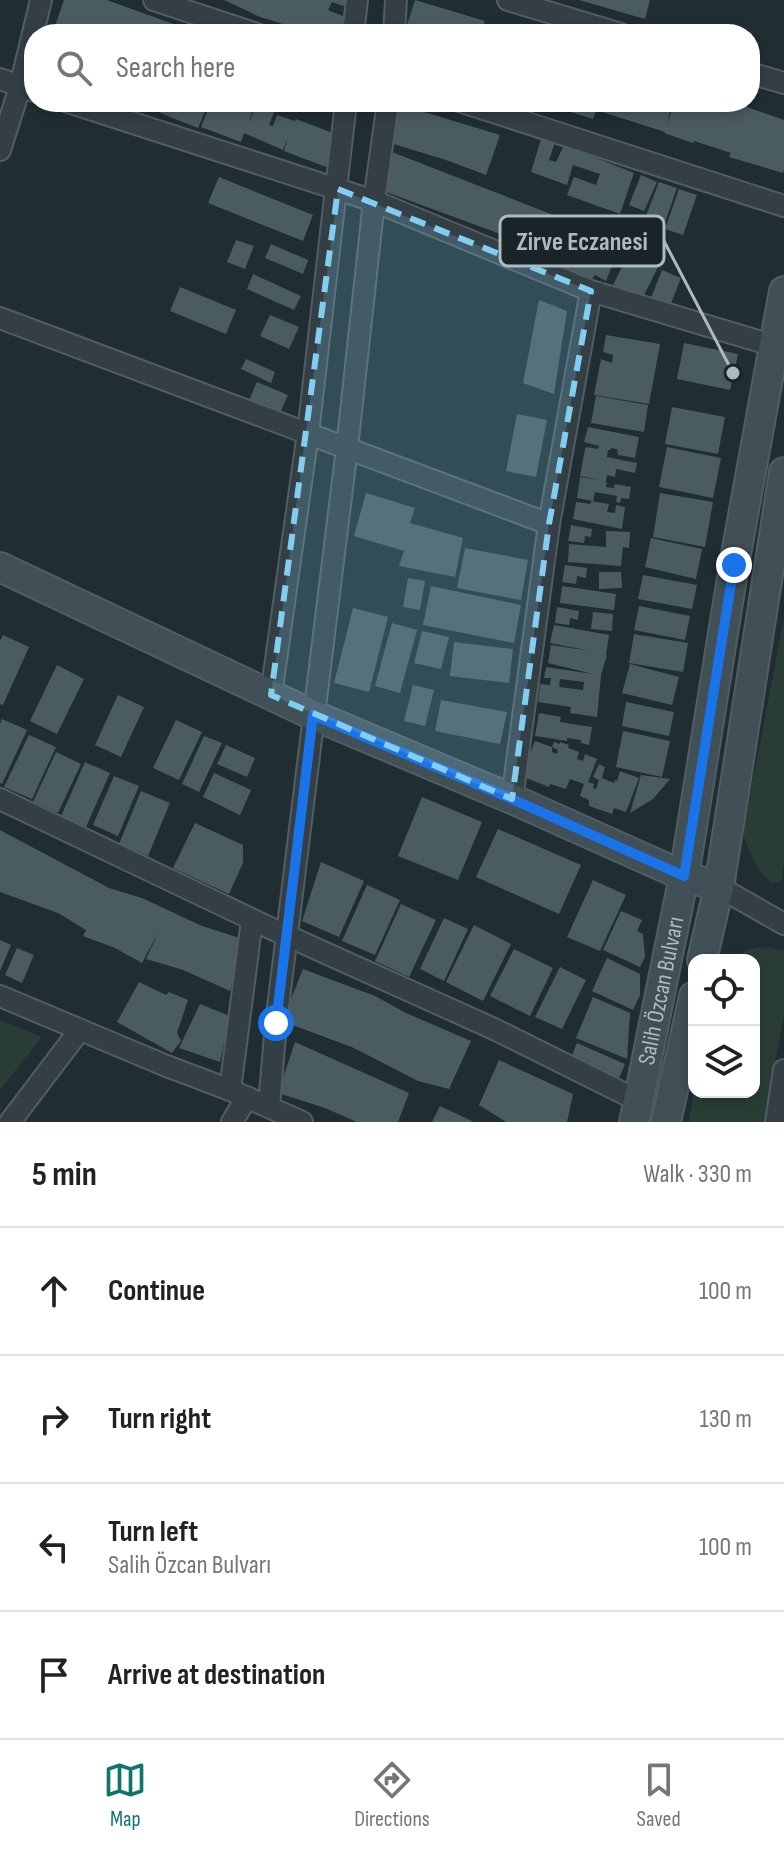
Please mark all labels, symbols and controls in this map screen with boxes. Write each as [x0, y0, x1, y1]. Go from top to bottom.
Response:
search box [24, 24, 760, 112]
icon: search [52, 46, 96, 90]
text: Search here [116, 50, 235, 86]
callout: Zirve Eczanesi [500, 216, 664, 266]
text: Zirve Eczanesi [516, 227, 648, 258]
route end [716, 547, 752, 583]
street label: Salih Özcan Bulvarı [631, 914, 690, 1067]
map controls [688, 954, 760, 1098]
button: locate [688, 954, 760, 1026]
route start [258, 1005, 294, 1041]
button: layers [688, 1026, 760, 1098]
text: 5 min [32, 1154, 97, 1195]
text: Walk · 330 m [643, 1159, 752, 1190]
icon: ahead [32, 1269, 76, 1313]
text: Continue [108, 1273, 205, 1309]
text: 100 m [699, 1276, 752, 1307]
icon: right [32, 1397, 76, 1441]
text: Turn right [108, 1401, 211, 1437]
text: 130 m [700, 1404, 752, 1435]
text: Turn left [108, 1514, 198, 1550]
icon: left [32, 1525, 76, 1569]
text: 100 m [699, 1532, 752, 1563]
text: Salih Özcan Bulvarı [108, 1550, 271, 1581]
icon: arrive [32, 1653, 76, 1697]
text: Arrive at destination [108, 1657, 325, 1693]
tab: Map [103, 1758, 147, 1833]
tab: Directions [354, 1758, 430, 1833]
tab: Saved [637, 1758, 681, 1833]

